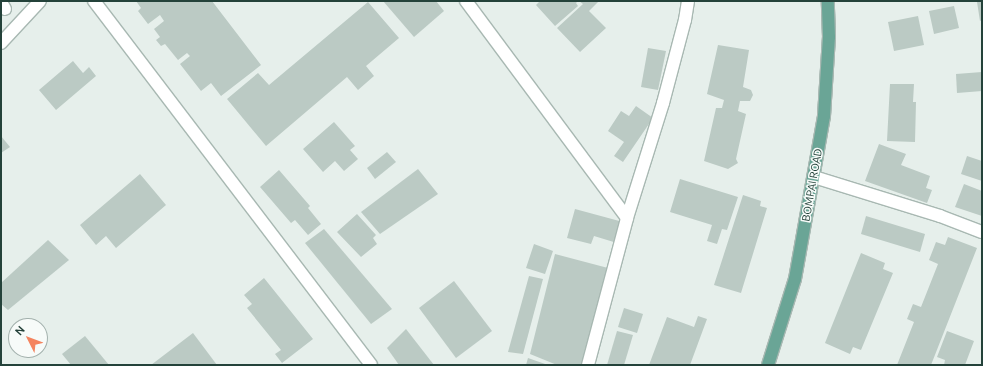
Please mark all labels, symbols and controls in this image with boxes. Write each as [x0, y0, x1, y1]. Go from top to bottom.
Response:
street label: BOMPAI ROAD [799, 147, 825, 223]
north arrow [8, 318, 48, 358]
text: N [13, 324, 27, 338]

